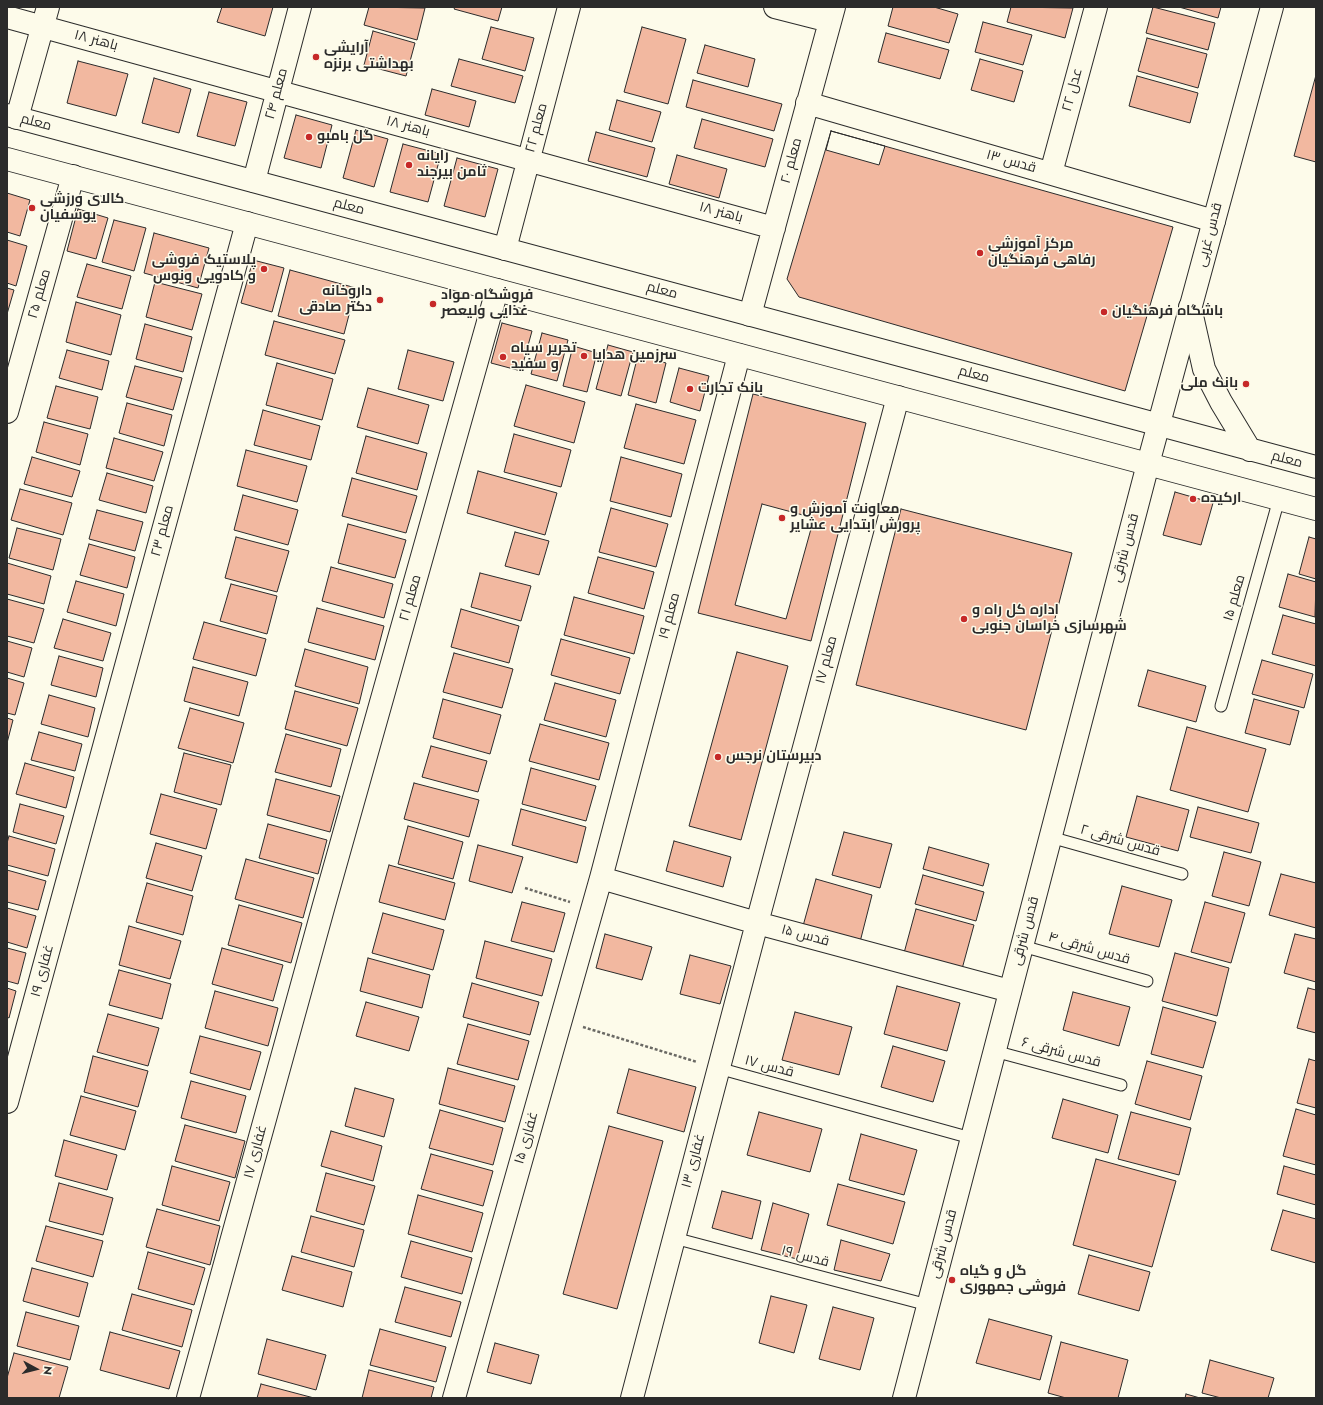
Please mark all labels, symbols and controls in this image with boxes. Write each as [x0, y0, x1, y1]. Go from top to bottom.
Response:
street label: باهنر ۱۸ [72, 27, 120, 55]
place label: آرایشی بهداشتی برنزه [324, 41, 414, 74]
marker: آرایشی بهداشتی برنزه [311, 52, 321, 62]
street label: معلم ۲۴ [262, 67, 292, 121]
street label: عدل ۲۲ [1059, 67, 1087, 113]
street label: معلم ۲۲ [522, 101, 552, 155]
street label: معلم [19, 111, 53, 135]
street label: باهنر ۱۸ [384, 113, 432, 141]
place label: گل بامبو [317, 129, 373, 145]
marker: گل بامبو [304, 132, 314, 142]
street label: معلم ۲۰ [778, 136, 806, 186]
street label: قدس ۱۳ [984, 147, 1038, 177]
place label: رایانه ثامن بیرجند [417, 149, 487, 182]
marker: رایانه ثامن بیرجند [404, 160, 414, 170]
place label: کالای ورزشی یوسفیان [40, 192, 124, 224]
street label: معلم [332, 195, 366, 219]
street label: باهنر ۱۸ [697, 199, 745, 227]
street label: قدس غربی [1193, 201, 1227, 269]
marker: کالای ورزشی یوسفیان [27, 203, 37, 213]
place label: مرکز آموزشی رفاهی فرهنگیان [988, 237, 1096, 270]
marker: مرکز آموزشی رفاهی فرهنگیان [975, 248, 985, 258]
place label: پلاستیک فروشی و کادویی ونوس [152, 253, 256, 286]
marker: پلاستیک فروشی و کادویی ونوس [259, 264, 269, 274]
street label: معلم ۲۵ [25, 267, 55, 321]
street label: معلم [645, 279, 679, 303]
place label: داروخانه دکتر صادقی [299, 284, 372, 316]
place label: فروشگاه مواد غذایی ولیعصر [441, 288, 533, 320]
marker: داروخانه دکتر صادقی [375, 295, 385, 305]
marker: فروشگاه مواد غذایی ولیعصر [428, 299, 438, 309]
place label: باشگاه فرهنگیان [1112, 304, 1223, 320]
marker: باشگاه فرهنگیان [1099, 307, 1109, 317]
place label: تحریر سیاه و سفید [511, 341, 576, 374]
place label: سرزمین هدایا [592, 348, 677, 364]
marker: سرزمین هدایا [579, 351, 589, 361]
marker: تحریر سیاه و سفید [498, 352, 508, 362]
street label: معلم [957, 363, 991, 387]
place label: بانک ملی [1180, 376, 1238, 392]
marker: بانک ملی [1241, 379, 1251, 389]
place label: بانک تجارت [698, 381, 763, 397]
marker: بانک تجارت [685, 384, 695, 394]
street label: معلم [1270, 448, 1304, 472]
place label: ارکیده [1201, 491, 1241, 507]
marker: ارکیده [1188, 494, 1198, 504]
place label: معاونت آموزش و پرورش ابتدایی عشایر [790, 502, 920, 534]
street label: معلم ۲۳ [148, 503, 178, 559]
street label: قدس شرقی [1109, 512, 1143, 584]
marker: معاونت آموزش و پرورش ابتدایی عشایر [777, 513, 787, 523]
street label: معلم ۲۱ [396, 573, 426, 623]
street label: معلم ۱۵ [1220, 573, 1250, 623]
street label: معلم ۱۹ [656, 591, 684, 641]
place label: اداره کل راه و شهرسازی خراسان جنوبی [972, 603, 1127, 636]
marker: اداره کل راه و شهرسازی خراسان جنوبی [959, 614, 969, 624]
street label: معلم ۱۷ [813, 634, 841, 686]
place label: دبیرستان نرجس [726, 749, 822, 765]
marker: دبیرستان نرجس [713, 752, 723, 762]
street label: قدس شرقی ۲ [1078, 822, 1162, 860]
street label: قدس شرقی [1009, 895, 1043, 967]
street label: قدس ۱۵ [779, 922, 831, 950]
street label: قدس شرقی ۴ [1046, 929, 1132, 969]
street label: غفاری ۱۹ [28, 943, 58, 999]
street label: قدس شرقی ۶ [1019, 1034, 1103, 1072]
street label: قدس ۱۷ [743, 1052, 795, 1082]
street label: غفاری ۱۵ [512, 1110, 542, 1166]
street label: غفاری ۱۷ [241, 1123, 271, 1181]
street label: غفاری ۱۳ [679, 1132, 709, 1190]
street label: قدس شرقی [927, 1208, 961, 1280]
street label: قدس ۱۹ [779, 1243, 831, 1271]
place label: گل و گیاه فروشی جمهوری [960, 1264, 1066, 1296]
marker: گل و گیاه فروشی جمهوری [947, 1275, 957, 1285]
north arrow [16, 1349, 56, 1389]
text: N [39, 1365, 56, 1376]

